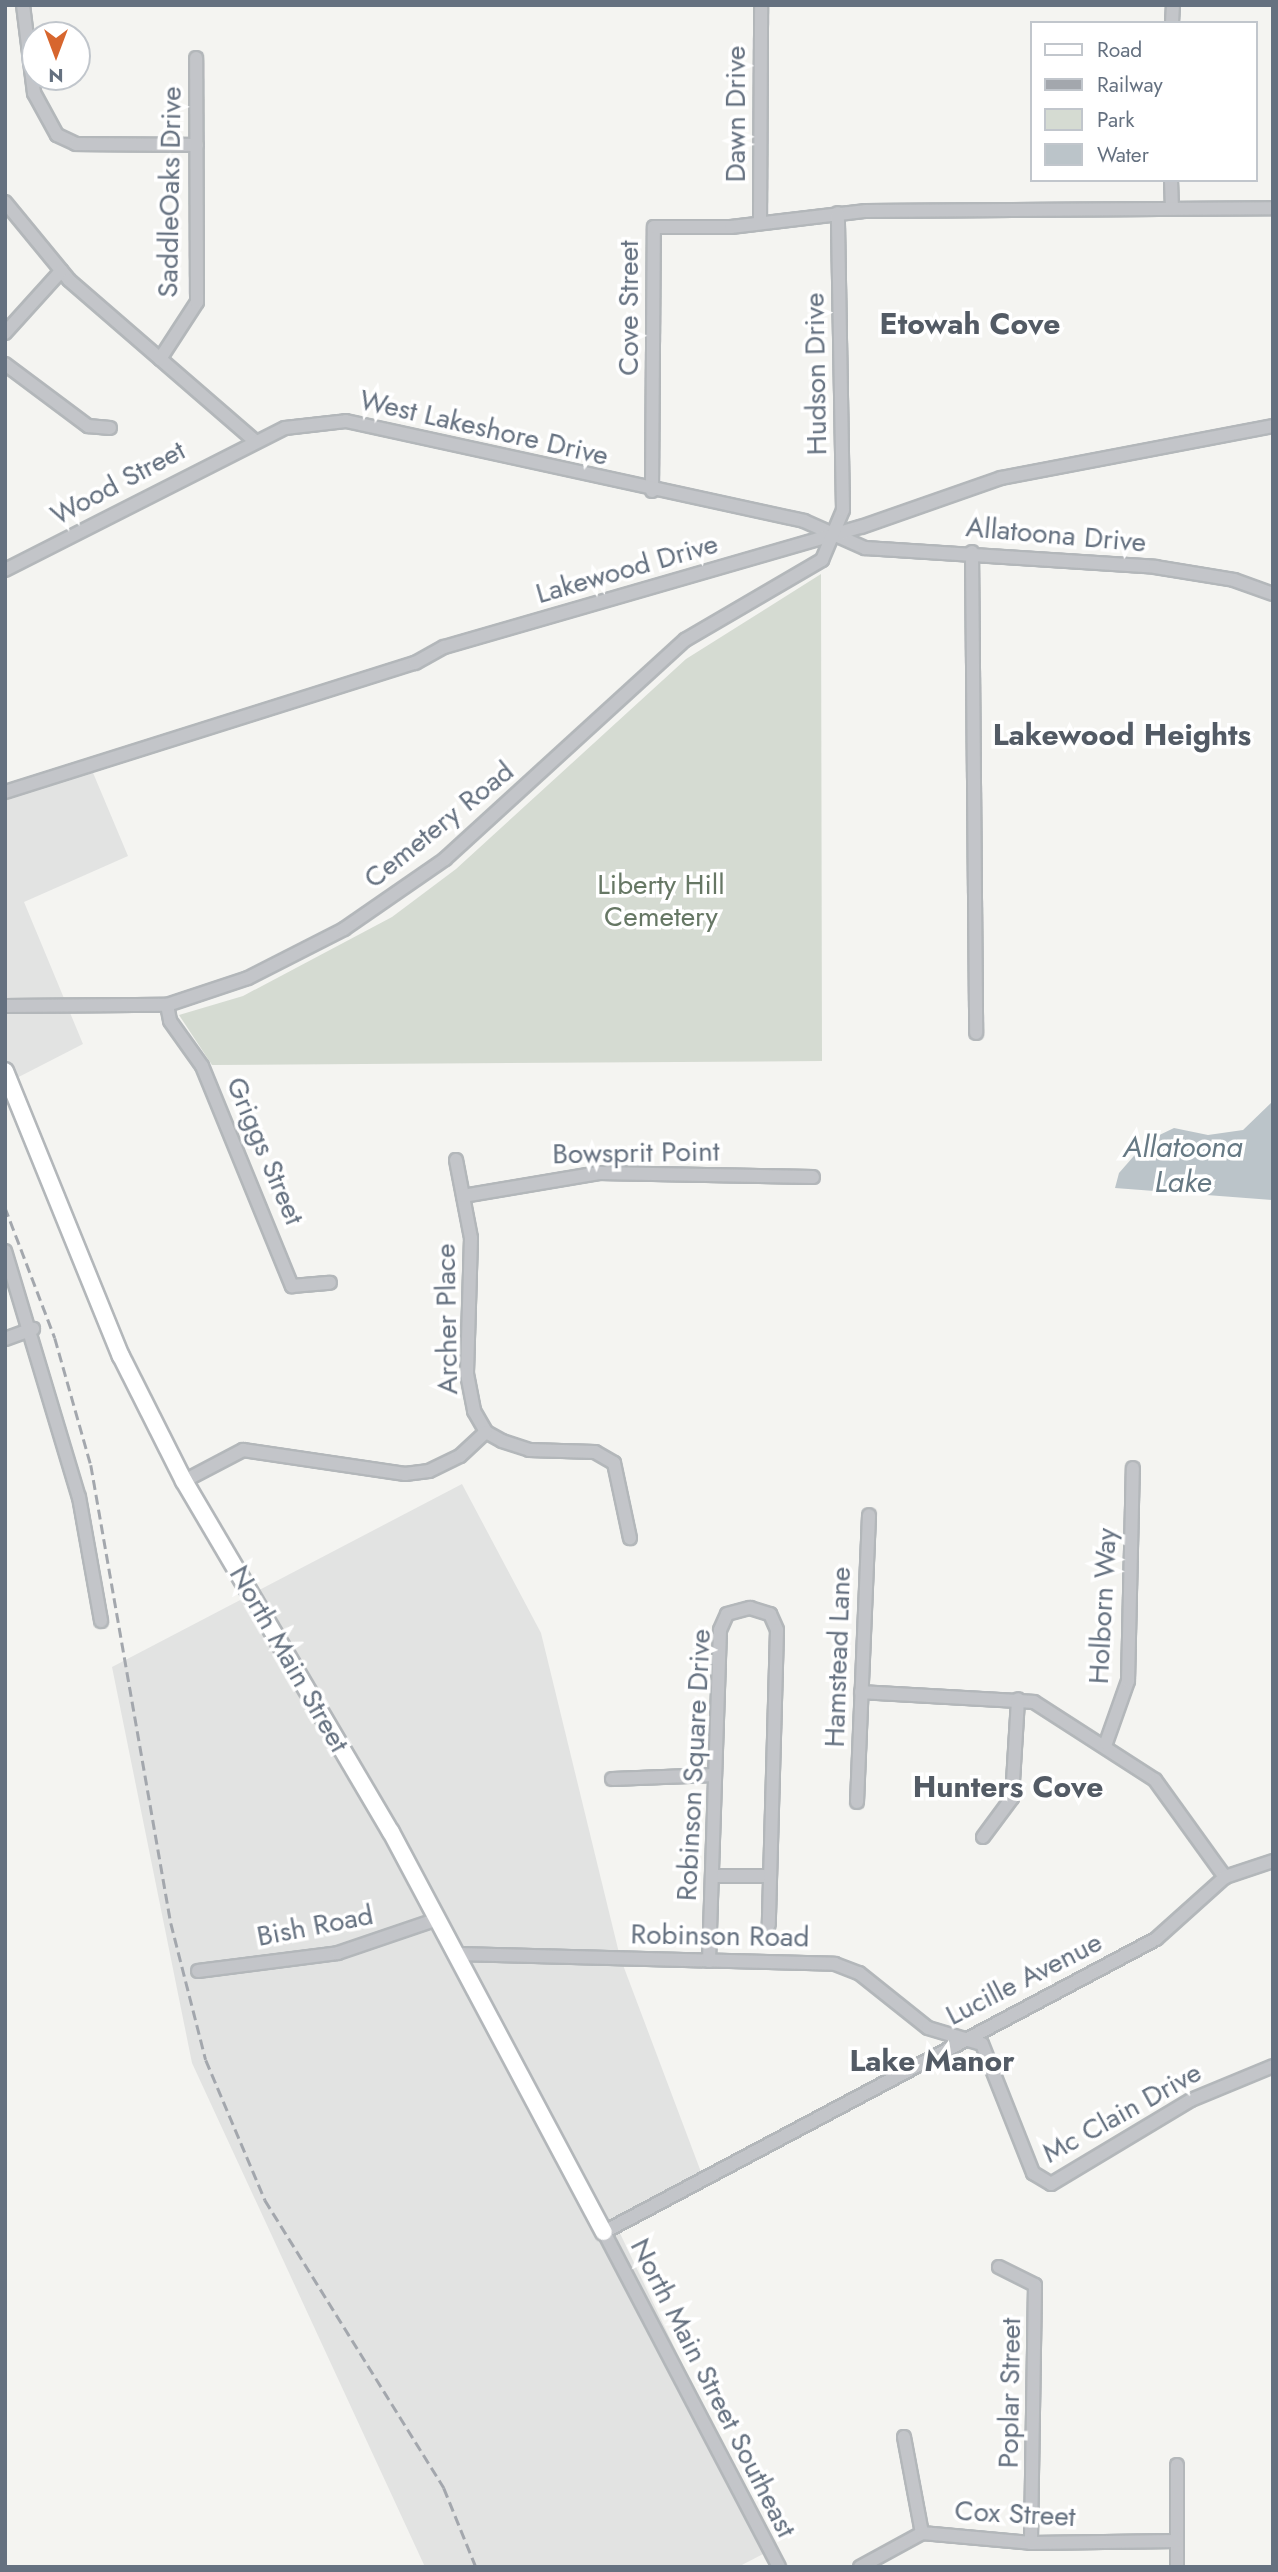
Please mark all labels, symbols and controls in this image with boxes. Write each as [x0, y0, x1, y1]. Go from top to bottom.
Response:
north arrow [21, 21, 91, 91]
legend [1030, 21, 1257, 182]
text: Road [1097, 35, 1142, 65]
street label: Dawn Drive [719, 46, 753, 182]
text: N [48, 62, 64, 89]
text: Railway [1097, 70, 1163, 100]
street label: SaddleOaks Drive [151, 86, 189, 298]
text: Park [1097, 105, 1134, 135]
text: Water [1097, 140, 1149, 170]
street label: Cove Street [612, 240, 646, 376]
street label: Hudson Drive [798, 292, 834, 456]
district label: Etowah Cove [880, 306, 1060, 342]
street label: West Lakeshore Drive [356, 383, 612, 473]
street label: Wood Street [45, 434, 191, 532]
street label: Allatoona Drive [964, 510, 1148, 560]
street label: Lakewood Drive [532, 527, 722, 611]
district label: Lakewood Heights [993, 717, 1251, 753]
street label: Cemetery Road [357, 754, 521, 896]
park label: Liberty Hill Cemetery [597, 868, 725, 934]
street label: Griggs Street [219, 1072, 311, 1230]
water label: Allatoona Lake [1123, 1129, 1243, 1200]
street label: Bowsprit Point [552, 1135, 720, 1171]
street label: Archer Place [429, 1243, 465, 1395]
street label: Holborn Way [1082, 1527, 1124, 1685]
street label: North Main Street [222, 1560, 356, 1758]
street label: Hamstead Lane [818, 1566, 858, 1748]
street label: Robinson Square Drive [670, 1628, 718, 1902]
district label: Hunters Cove [913, 1769, 1103, 1805]
street label: Bish Road [254, 1898, 376, 1954]
street label: Robinson Road [630, 1918, 810, 1954]
street label: Lucille Avenue [940, 1925, 1108, 2033]
district label: Lake Manor [849, 2043, 1015, 2079]
street label: Mc Clain Drive [1037, 2056, 1207, 2170]
street label: North Main Street Southeast [623, 2233, 803, 2543]
street label: Poplar Street [992, 2317, 1028, 2469]
street label: Cox Street [954, 2494, 1076, 2534]

